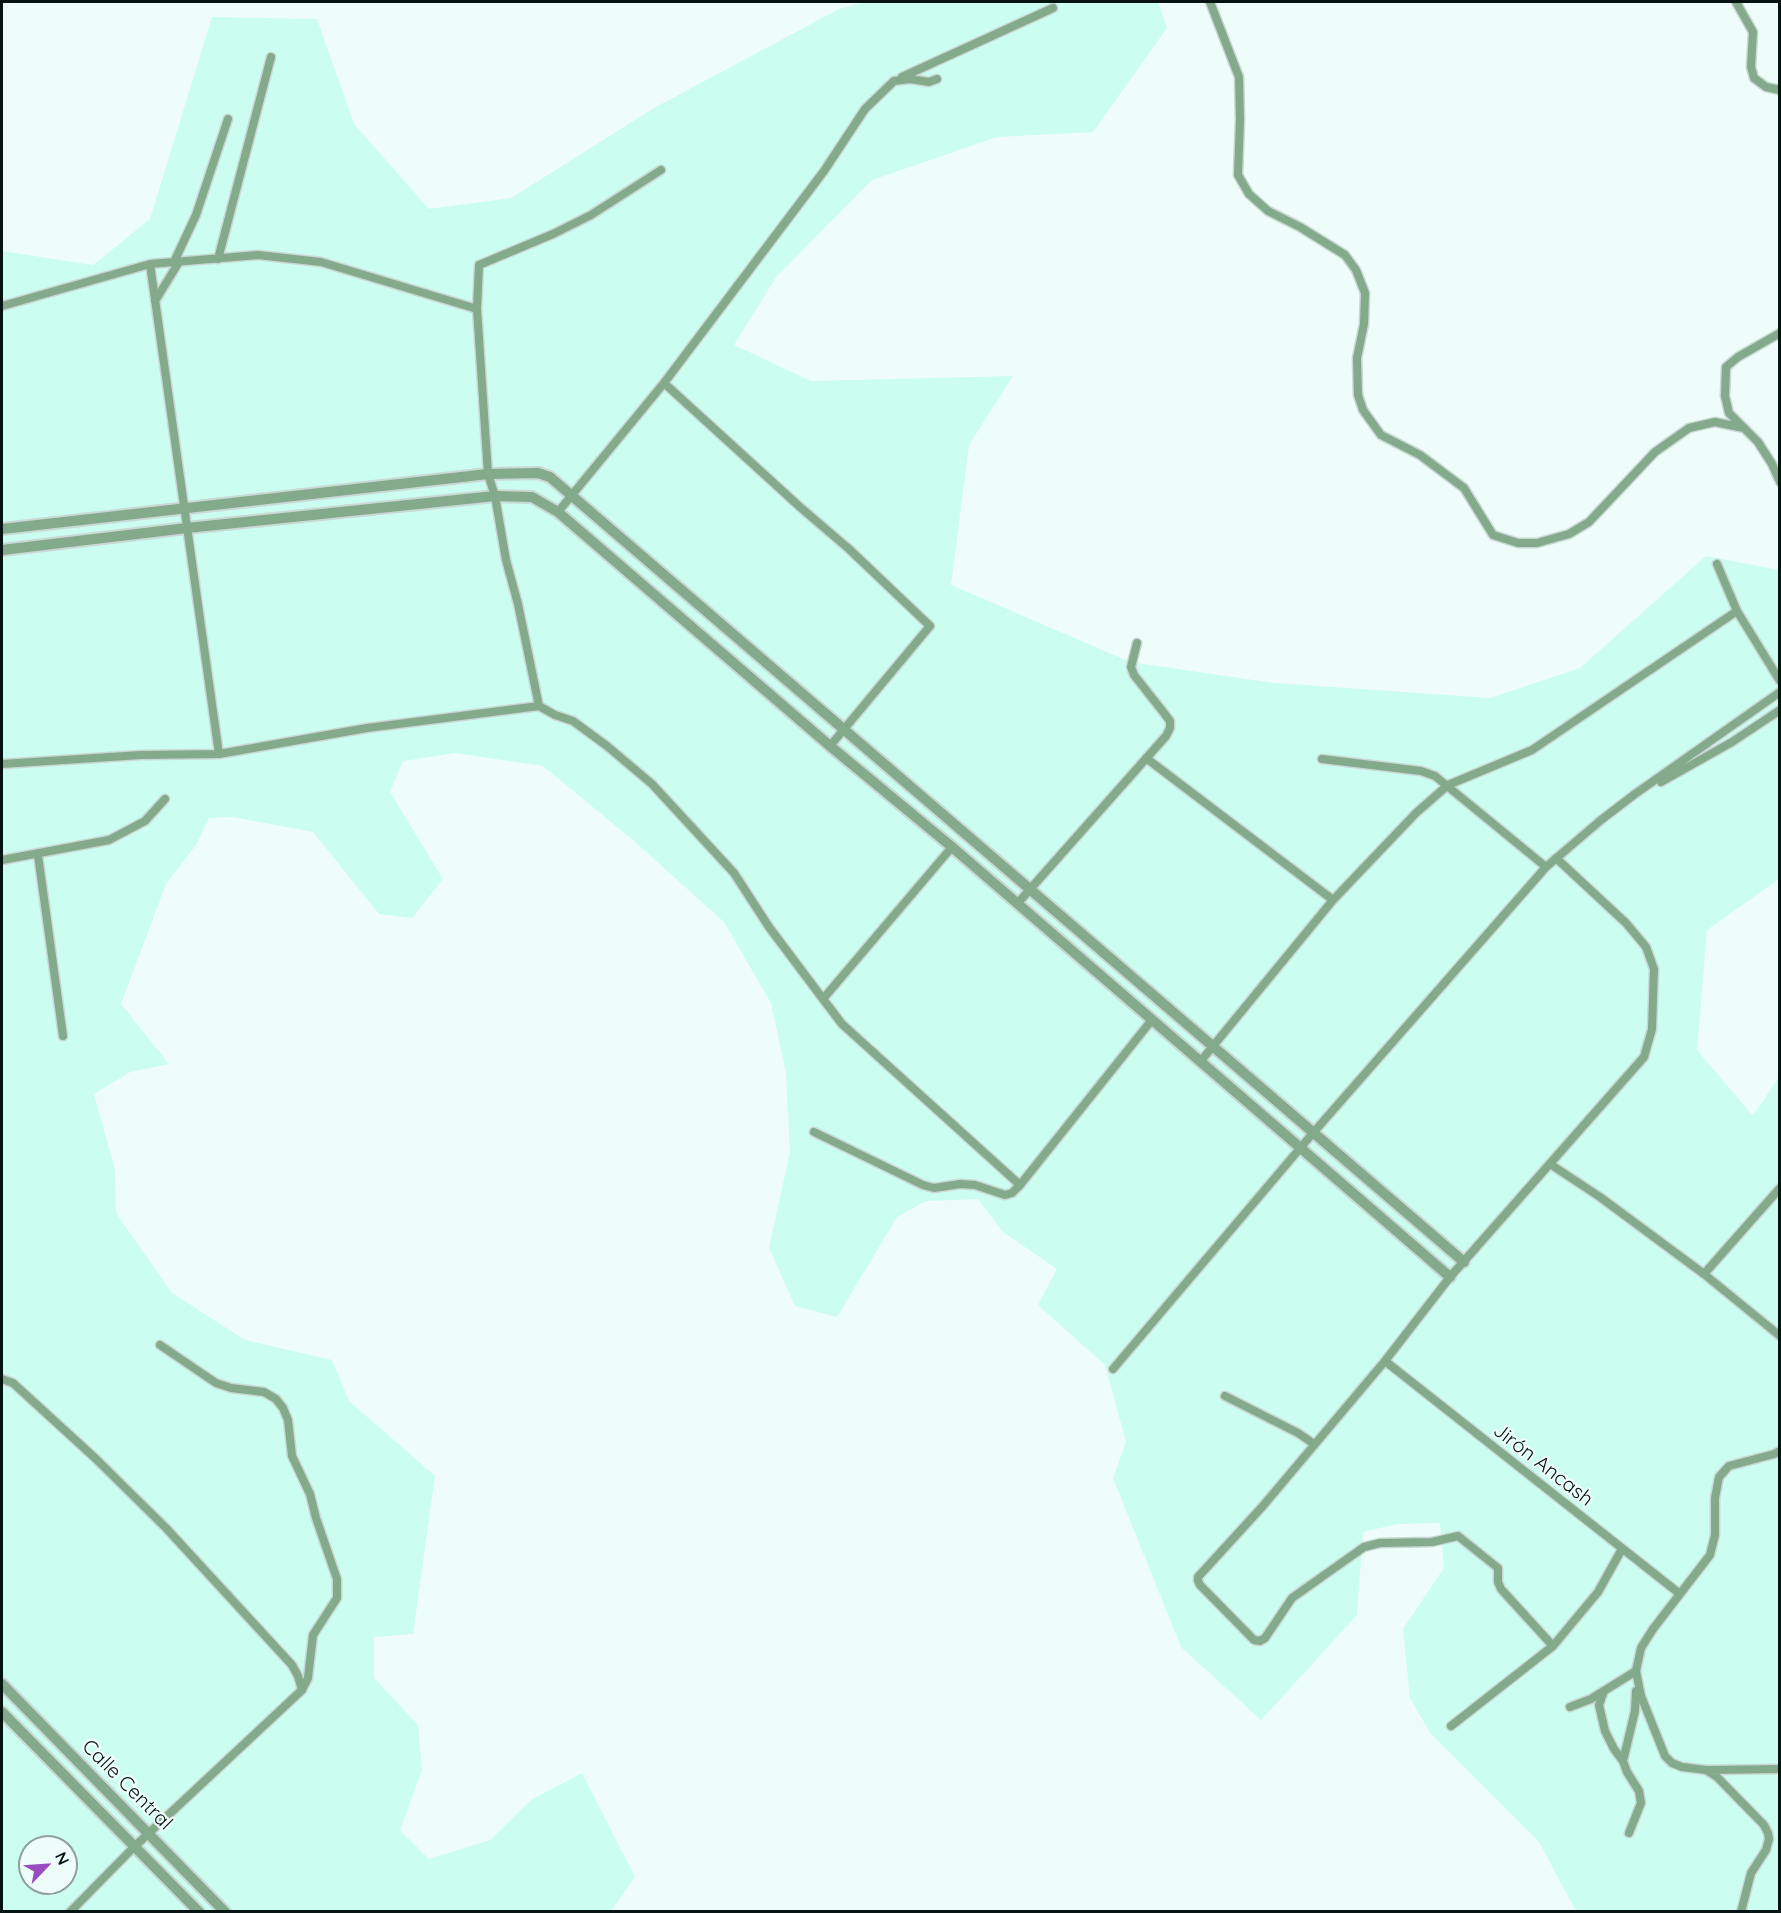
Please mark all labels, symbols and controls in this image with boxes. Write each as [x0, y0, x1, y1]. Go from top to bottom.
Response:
street label: Jirón Ancash [1488, 1419, 1598, 1511]
street label: Calle Central [77, 1735, 177, 1835]
north arrow [18, 1835, 78, 1895]
text: N [51, 1849, 74, 1868]

